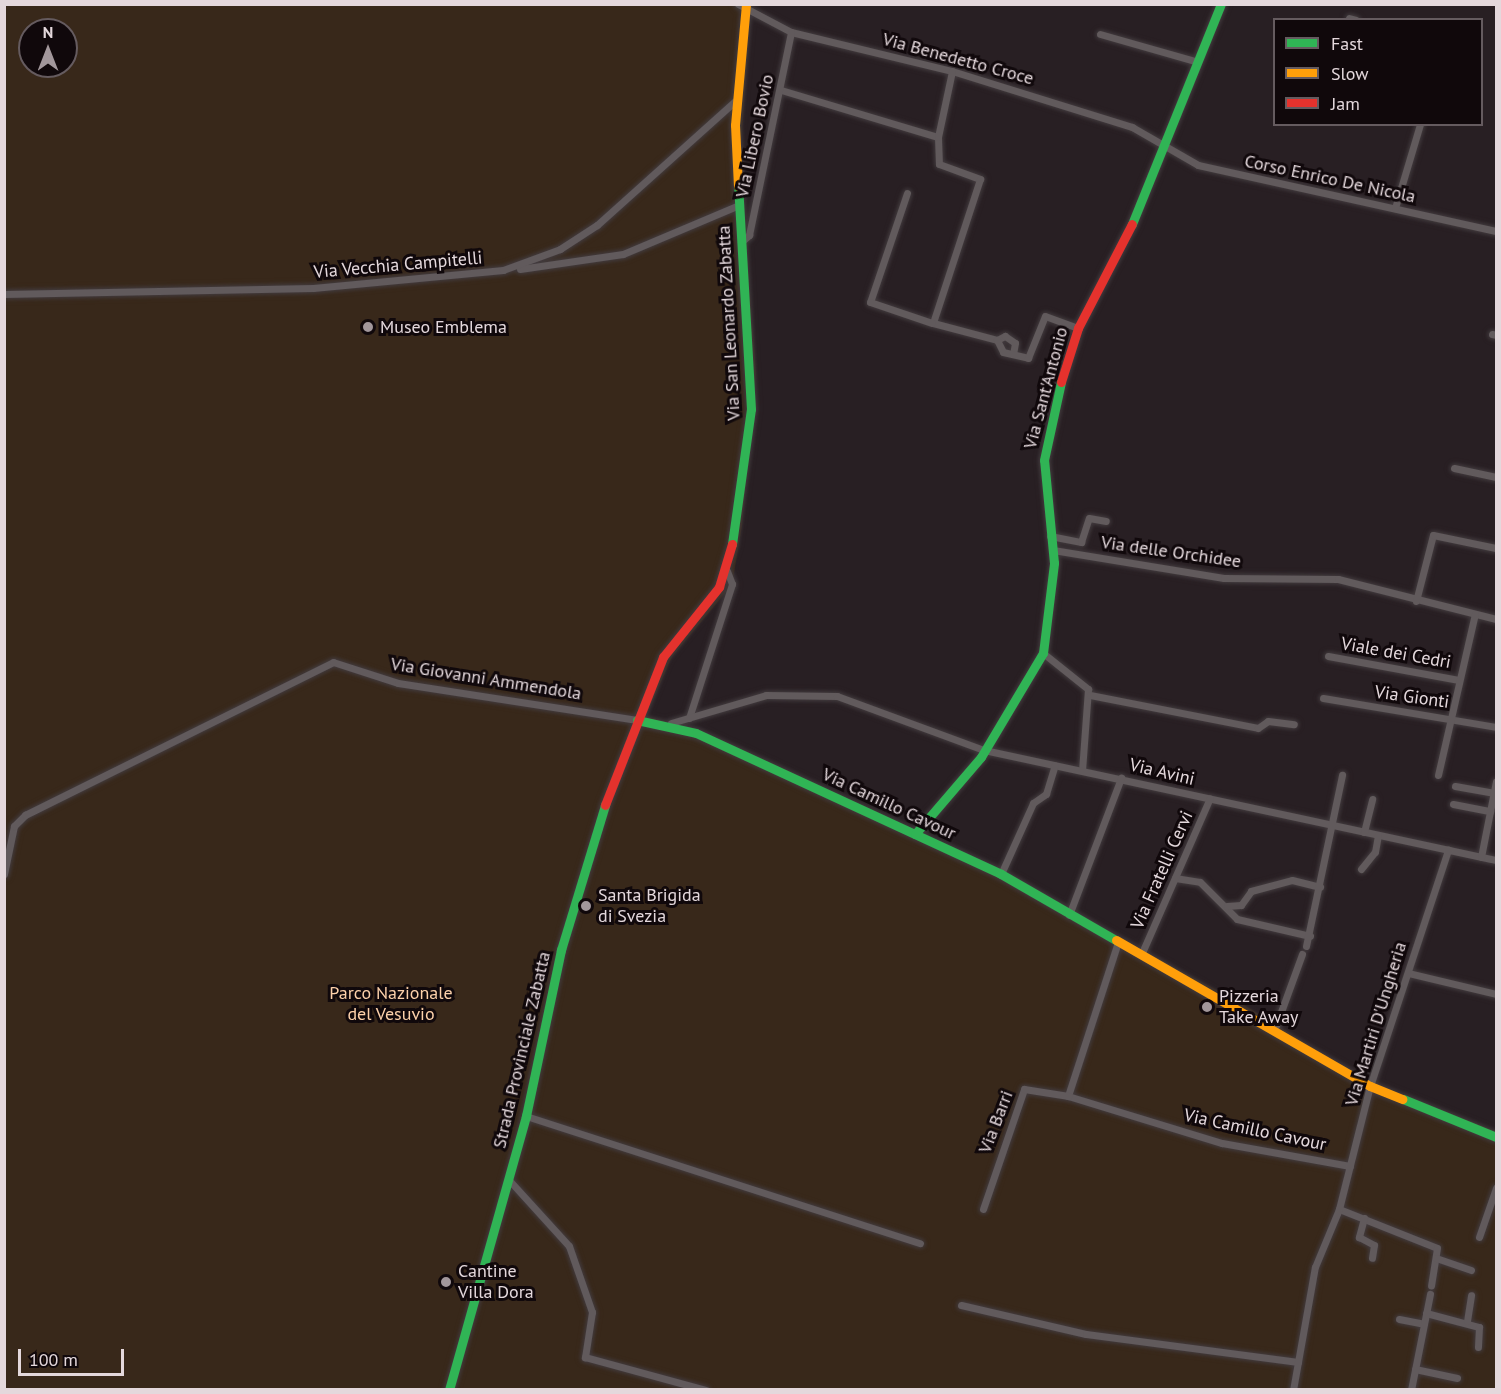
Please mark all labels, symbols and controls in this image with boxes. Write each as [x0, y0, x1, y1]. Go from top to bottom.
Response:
north arrow [18, 18, 78, 78]
legend [1273, 18, 1483, 126]
text: N [43, 22, 53, 42]
street label: Via Benedetto Croce [880, 28, 1036, 90]
text: Fast [1331, 32, 1363, 55]
text: Slow [1331, 62, 1369, 85]
street label: Via Libero Bovio [731, 72, 779, 200]
text: Jam [1331, 92, 1360, 115]
street label: Corso Enrico De Nicola [1243, 150, 1417, 208]
street label: Via San Leonardo Zabatta [713, 225, 745, 421]
street label: Via Vecchia Campitelli [313, 247, 483, 283]
place label: Museo Emblema [380, 316, 507, 338]
marker: Museo Emblema [361, 320, 375, 334]
street label: Via Sant'Antonio [1019, 325, 1073, 451]
street label: Via delle Orchidee [1100, 531, 1242, 573]
street label: Viale dei Cedri [1339, 633, 1453, 673]
street label: Via Giovanni Ammendola [389, 653, 583, 705]
street label: Via Gionti [1373, 681, 1451, 713]
street label: Via Avini [1127, 754, 1197, 790]
street label: Via Camillo Cavour [819, 764, 959, 844]
street label: Via Fratelli Cervi [1126, 808, 1198, 932]
place label: Santa Brigida di Svezia [598, 885, 701, 928]
marker: Santa Brigida di Svezia [579, 899, 593, 913]
street label: Via Martiri D'Ungheria [1341, 939, 1411, 1109]
street label: Strada Provinciale Zabatta [489, 949, 555, 1151]
park label: Parco Nazionale del Vesuvio [329, 983, 453, 1026]
place label: Pizzeria Take Away [1219, 986, 1299, 1028]
marker: Pizzeria Take Away [1200, 1000, 1214, 1014]
street label: Via Barri [974, 1088, 1018, 1156]
street label: Via Camillo Cavour [1182, 1104, 1328, 1156]
place label: Cantine Villa Dora [458, 1261, 534, 1304]
marker: Cantine Villa Dora [439, 1275, 453, 1289]
scale bar [21, 1337, 128, 1375]
text: 100 m [29, 1348, 78, 1371]

